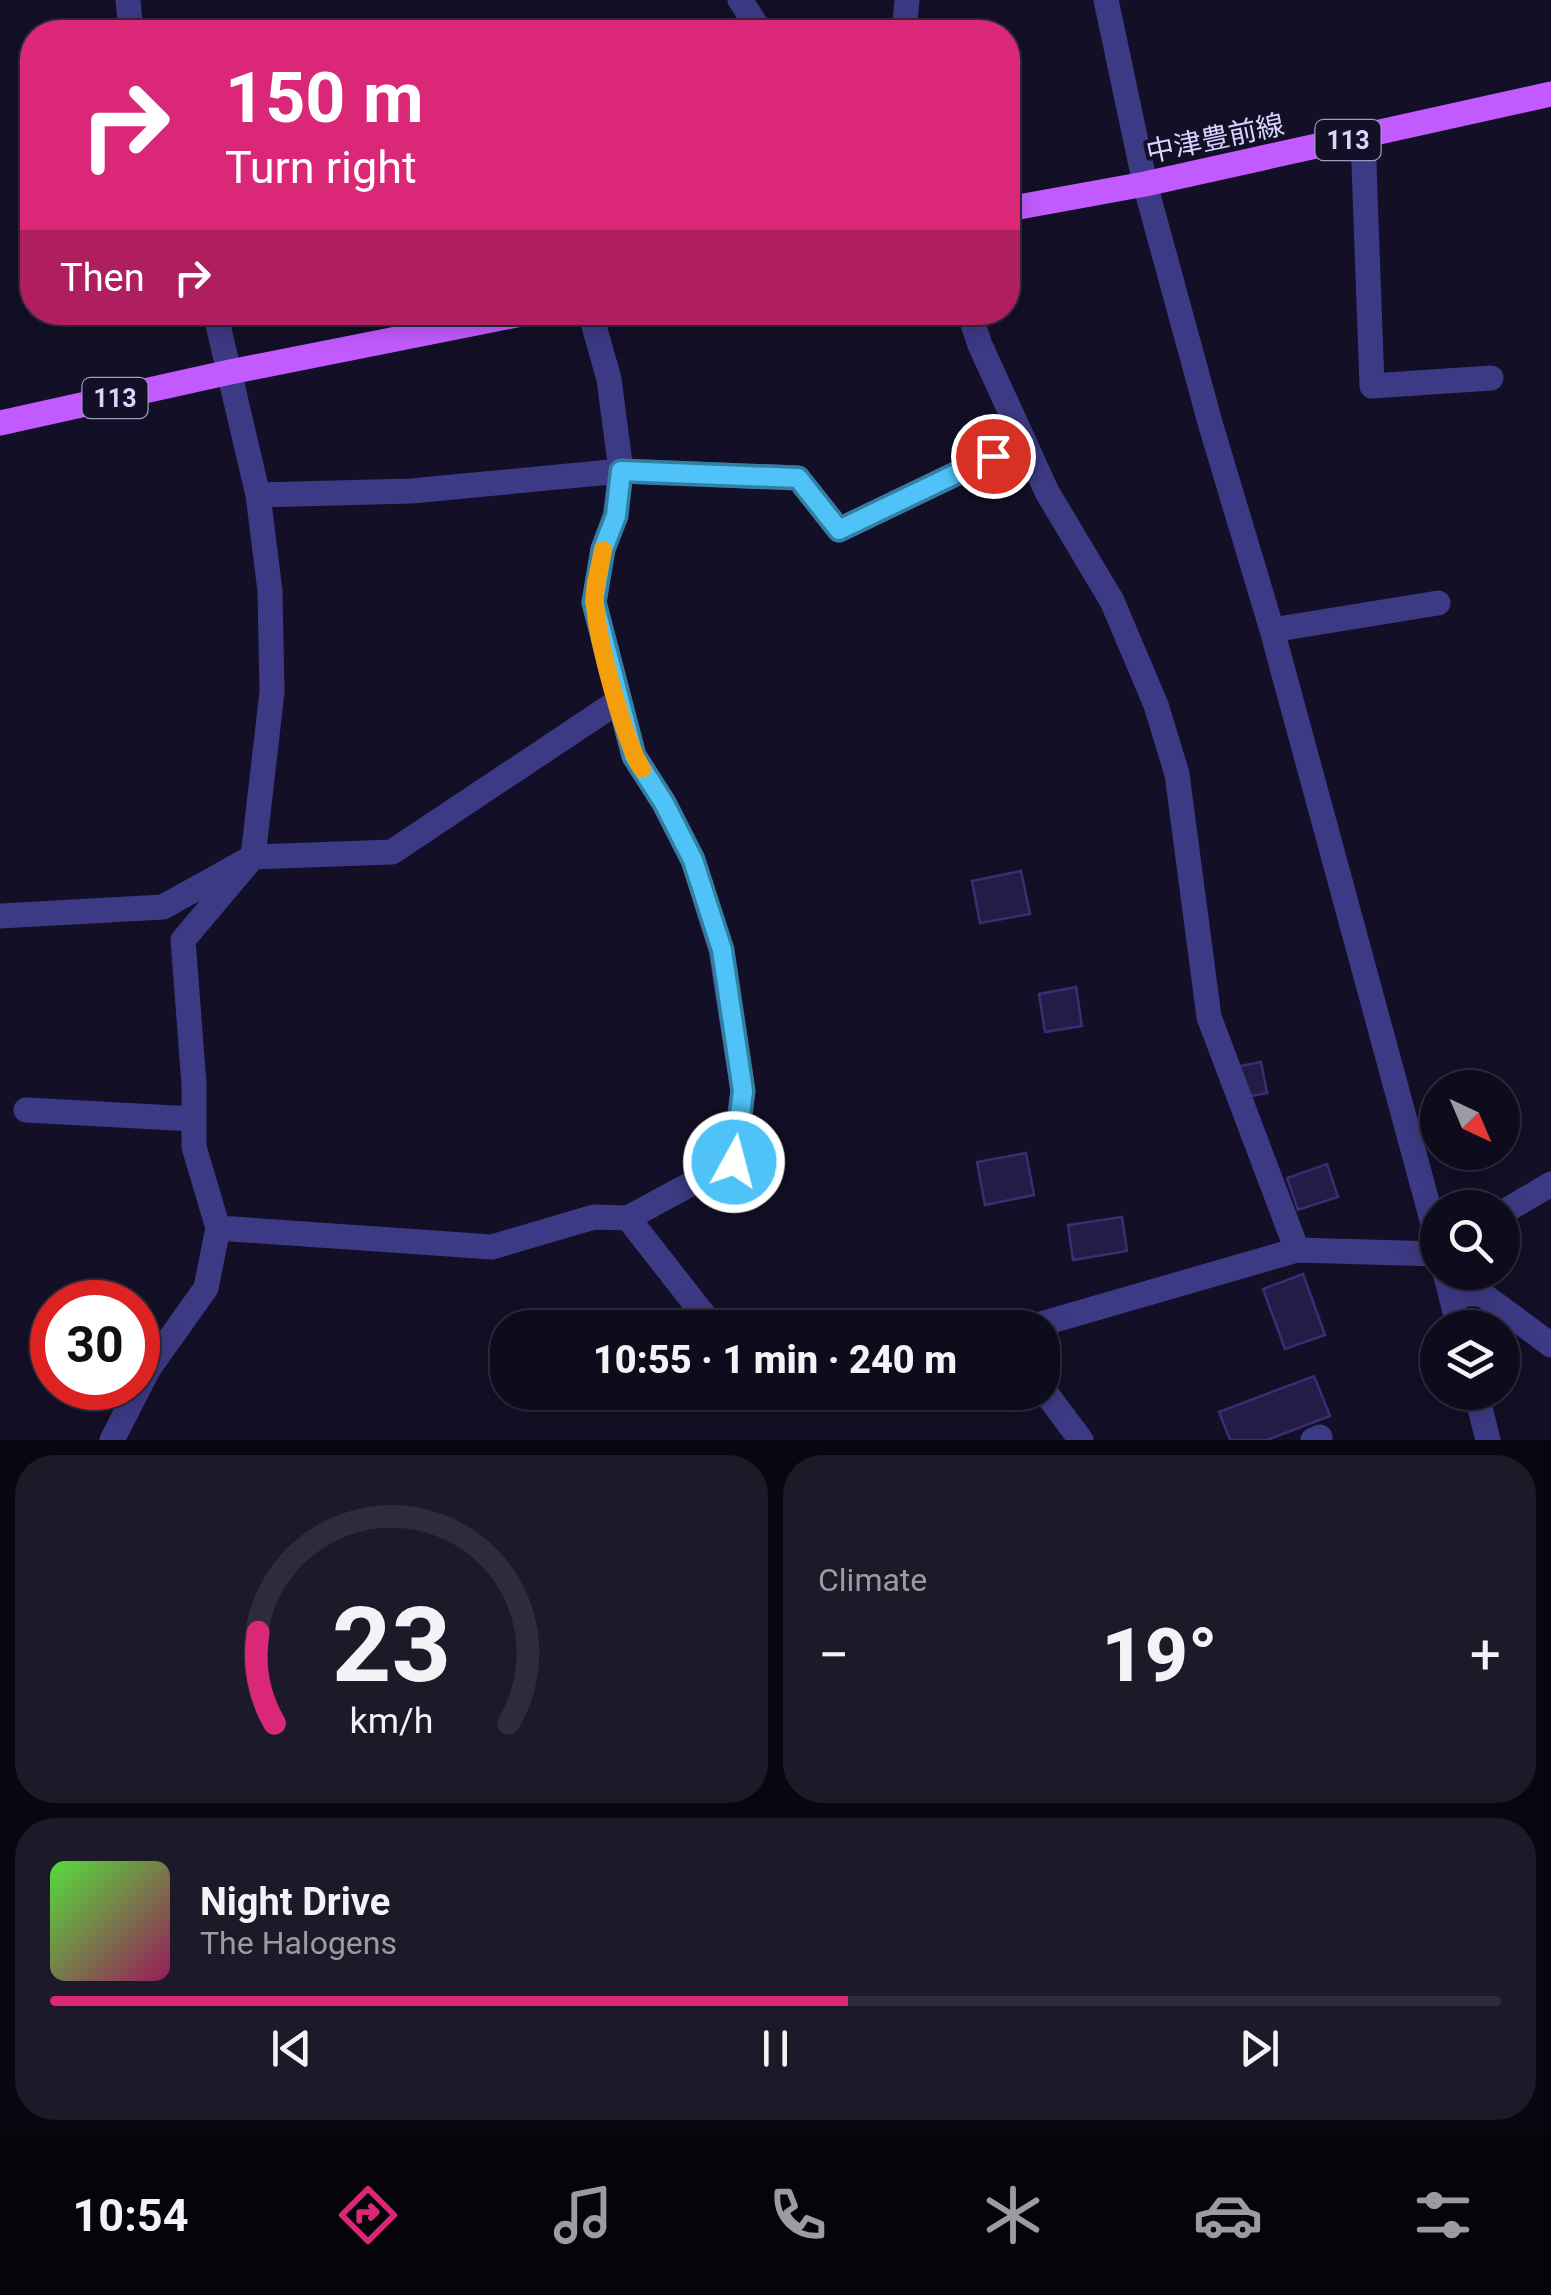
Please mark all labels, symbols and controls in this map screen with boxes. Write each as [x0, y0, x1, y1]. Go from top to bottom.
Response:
text: 150 m [225, 57, 424, 139]
icon: right [60, 60, 190, 190]
street label: 中津豊前線 [1143, 108, 1287, 169]
road number: 113 [1316, 120, 1380, 160]
text: Turn right [225, 141, 417, 194]
icon: right [165, 250, 220, 305]
text: Then [60, 256, 145, 300]
road number: 113 [82, 378, 148, 418]
pin [951, 414, 1036, 499]
icon: arrive [966, 429, 1021, 484]
north arrow [1420, 1070, 1520, 1170]
map controls [1420, 1070, 1520, 1410]
position arrow [682, 1110, 786, 1214]
button: search [1420, 1190, 1520, 1290]
speed limit sign: 30 [30, 1280, 160, 1410]
button: layers [1420, 1310, 1520, 1410]
text: 10:55 · 1 min · 240 m [593, 1338, 957, 1382]
text: Climate [818, 1561, 927, 1599]
text: 23 [332, 1585, 451, 1706]
text: 19° [1102, 1611, 1218, 1699]
text: − [818, 1623, 849, 1687]
text: + [1470, 1623, 1501, 1687]
text: km/h [350, 1700, 433, 1742]
text: Night Drive [200, 1880, 390, 1924]
text: The Halogens [200, 1924, 397, 1962]
icon: previous [264, 2021, 319, 2076]
icon: pause [748, 2021, 803, 2076]
icon: next [1232, 2021, 1287, 2076]
icon: directions [333, 2180, 403, 2250]
icon: music [548, 2180, 618, 2250]
icon: phone [763, 2180, 833, 2250]
icon: climate [978, 2180, 1048, 2250]
icon: car [1193, 2180, 1263, 2250]
icon: filters [1408, 2180, 1478, 2250]
text: 10:54 [73, 2189, 188, 2242]

